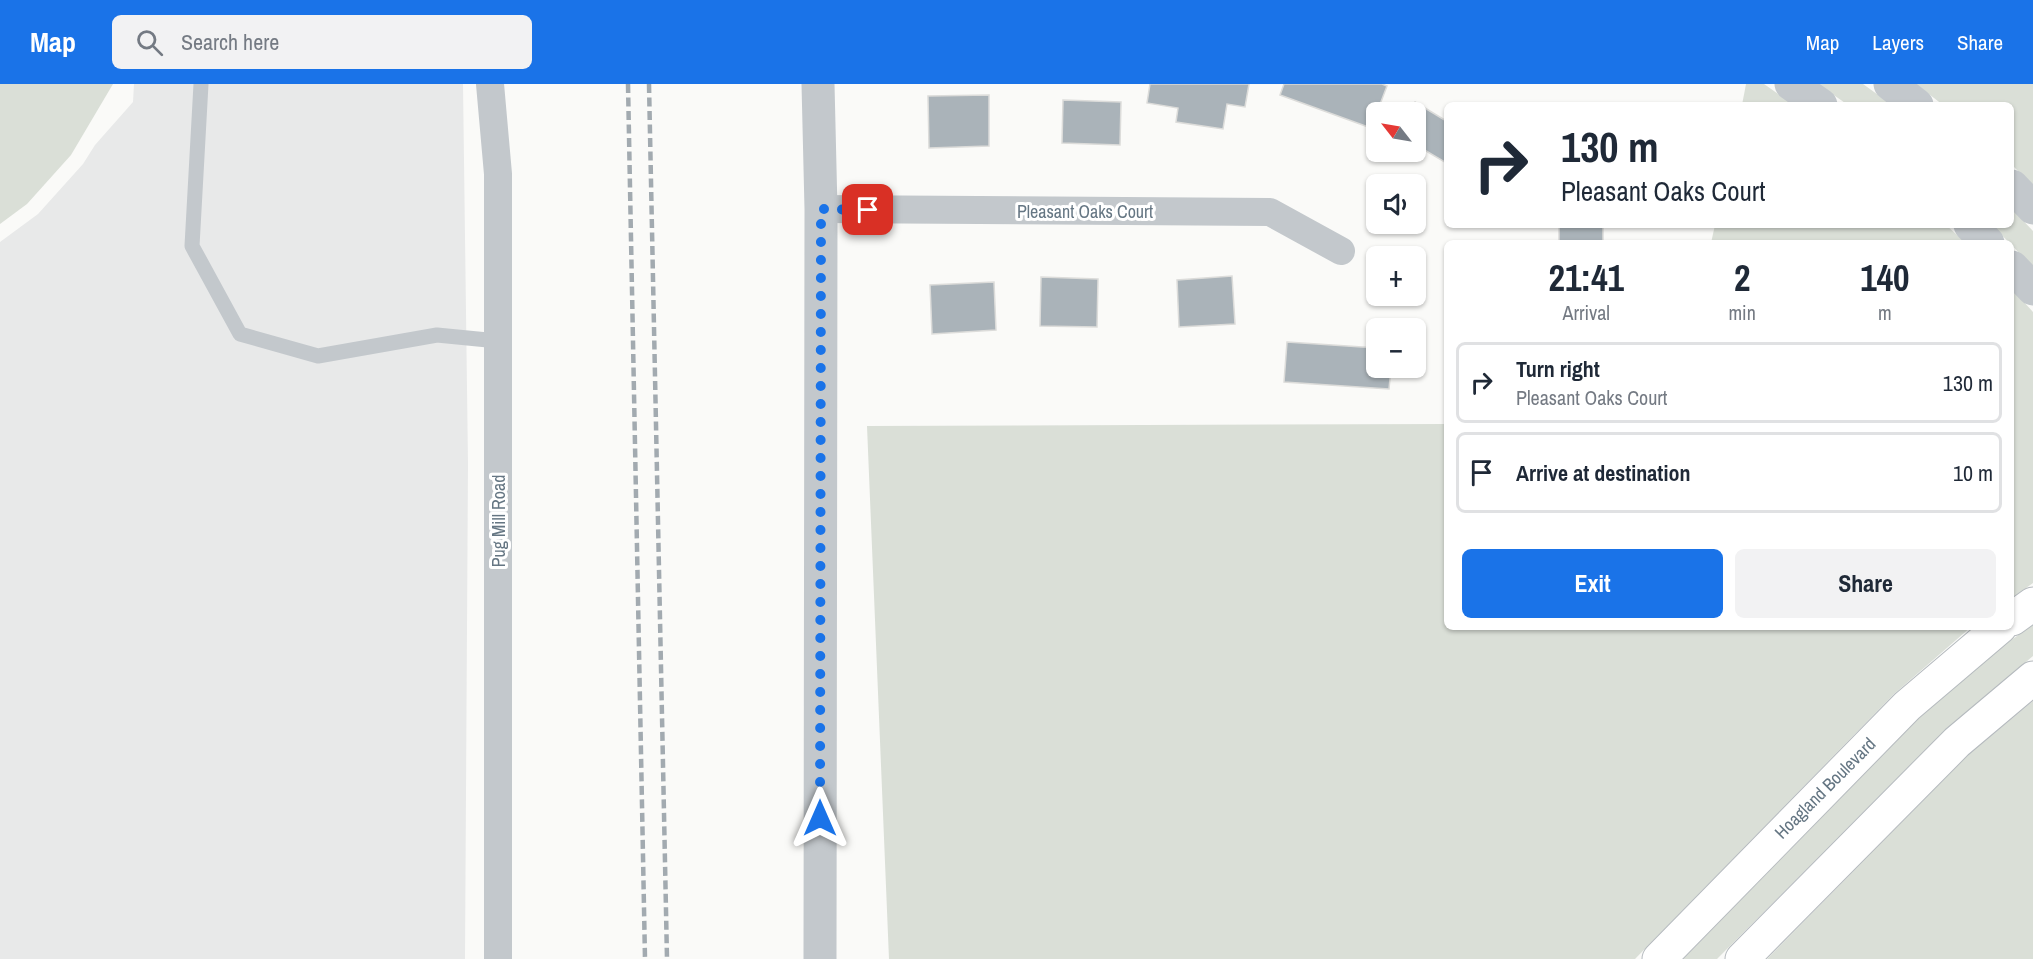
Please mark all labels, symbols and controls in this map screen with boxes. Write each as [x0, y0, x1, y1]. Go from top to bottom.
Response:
search box [112, 15, 532, 69]
text: Map [30, 23, 76, 61]
icon: search [133, 26, 166, 59]
text: Search here [181, 27, 279, 57]
text: Map [1806, 28, 1839, 57]
text: Layers [1872, 28, 1924, 57]
text: Share [1957, 28, 2003, 57]
north arrow [1366, 102, 1426, 162]
map controls [1366, 102, 1426, 378]
text: 130 m [1561, 119, 1659, 175]
icon: right [1462, 126, 1540, 204]
text: Pleasant Oaks Court [1561, 173, 1765, 209]
button: sound [1366, 174, 1426, 234]
pin [842, 184, 893, 235]
icon: arrive [851, 193, 884, 226]
street label: Pleasant Oaks Court [1017, 199, 1153, 224]
button: + [1366, 246, 1426, 306]
text: 21:41 [1548, 254, 1624, 302]
text: 2 [1734, 254, 1750, 302]
text: 140 [1860, 254, 1910, 302]
text: Arrival [1563, 299, 1610, 326]
text: min [1728, 299, 1756, 326]
text: m [1878, 299, 1892, 326]
button: − [1366, 318, 1426, 378]
text: Turn right [1516, 354, 1600, 384]
icon: right [1465, 366, 1498, 399]
text: 130 m [1943, 368, 1993, 398]
text: Pleasant Oaks Court [1516, 384, 1667, 411]
icon: arrive [1465, 456, 1498, 489]
text: Arrive at destination [1516, 458, 1690, 488]
text: 10 m [1953, 458, 1993, 488]
street label: Pug Mill Road [486, 475, 511, 567]
button: Exit [1462, 549, 1723, 618]
button: Share [1735, 549, 1996, 618]
street label: Hoagland Boulevard [1769, 732, 1881, 844]
position arrow [788, 786, 852, 850]

